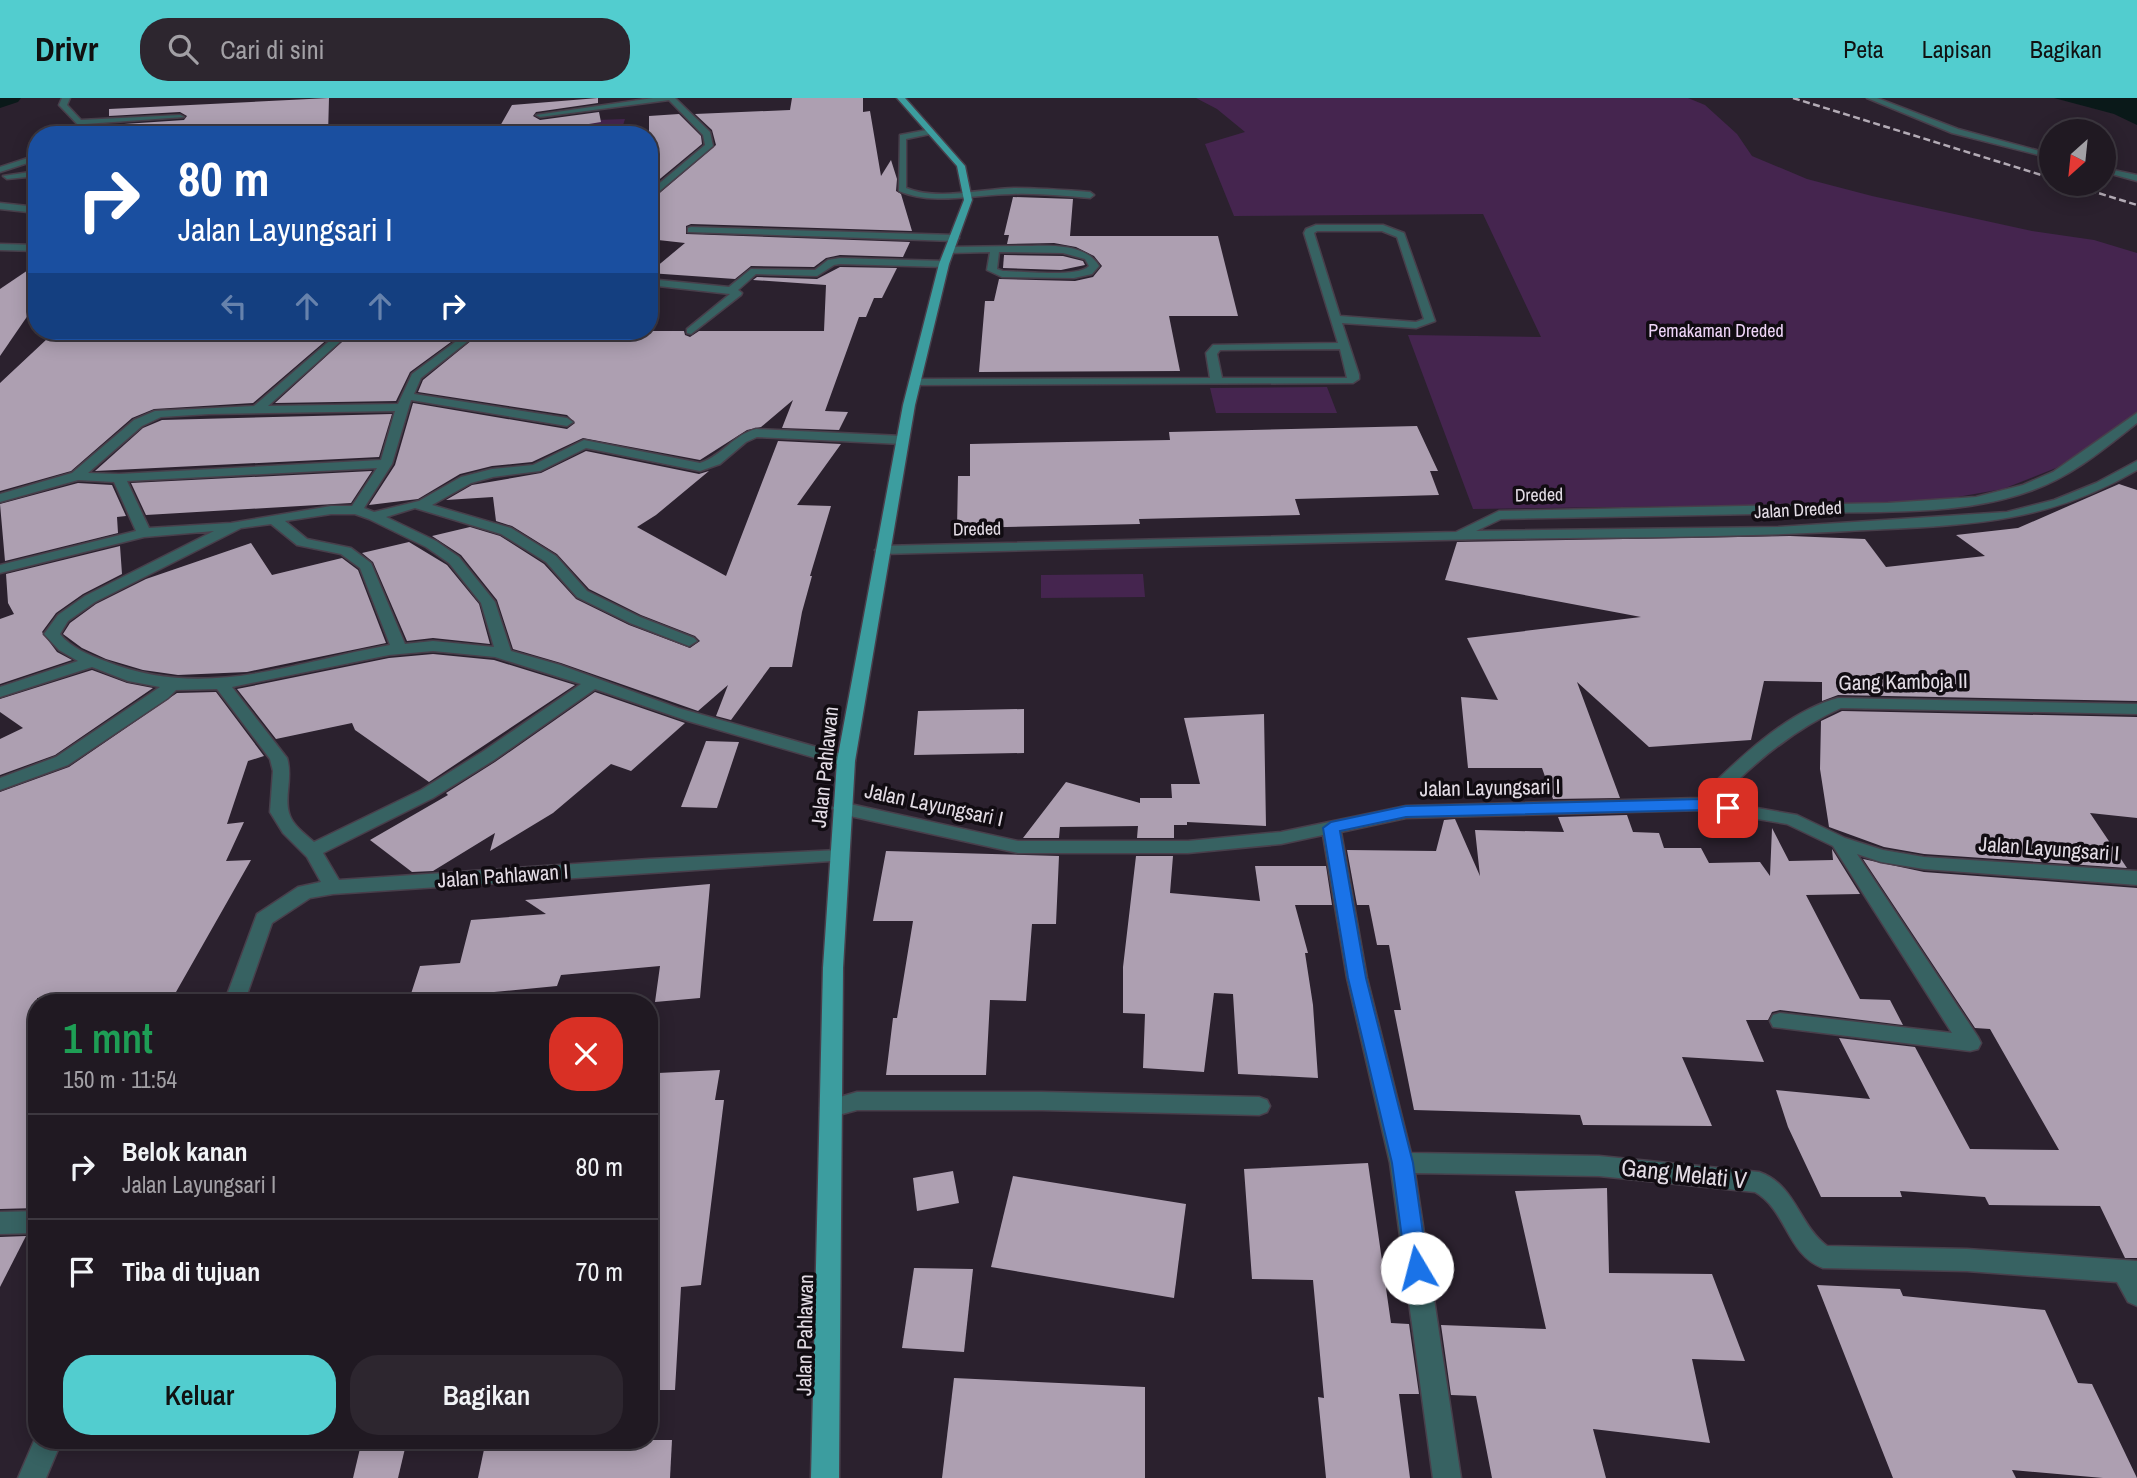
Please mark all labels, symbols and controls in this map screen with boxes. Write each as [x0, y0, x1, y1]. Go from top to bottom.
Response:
search box [140, 18, 630, 81]
text: Drivr [35, 27, 98, 71]
icon: search [164, 30, 202, 68]
text: Cari di sini [220, 32, 324, 67]
text: Peta [1843, 33, 1884, 65]
text: Lapisan [1922, 33, 1992, 65]
text: Bagikan [2030, 33, 2102, 65]
north arrow [2039, 119, 2116, 196]
map controls [2039, 119, 2116, 196]
text: 80 m [178, 145, 270, 211]
icon: right [63, 154, 154, 245]
text: Jalan Layungsari I [178, 208, 392, 251]
icon: left [215, 287, 253, 325]
icon: ahead [288, 287, 326, 325]
icon: ahead [361, 287, 399, 325]
icon: right [434, 287, 472, 325]
park label: Pemakaman Dreded [1648, 318, 1784, 343]
street label: Dreded [1515, 482, 1563, 507]
street label: Jalan Dreded [1753, 495, 1842, 524]
street label: Dreded [953, 516, 1001, 541]
street label: Gang Kamboja II [1838, 666, 1968, 697]
street label: Jalan Pahlawan [804, 705, 845, 829]
street label: Jalan Layungsari I [1419, 772, 1561, 803]
street label: Jalan Layungsari I [862, 776, 1006, 833]
pin [1698, 778, 1758, 838]
icon: arrive [1709, 789, 1747, 827]
street label: Jalan Layungsari I [1978, 829, 2120, 868]
street label: Jalan Pahlawan I [437, 856, 569, 895]
text: 1 mnt [63, 1010, 153, 1066]
button: close [549, 1017, 623, 1091]
text: 150 m · 11:54 [63, 1064, 177, 1095]
text: Belok kanan [122, 1134, 248, 1169]
icon: right [63, 1148, 101, 1186]
text: 80 m [576, 1149, 623, 1184]
street label: Gang Melati V [1620, 1151, 1748, 1195]
text: Jalan Layungsari I [122, 1169, 276, 1200]
position arrow [1380, 1231, 1454, 1305]
icon: arrive [63, 1253, 101, 1291]
text: Tiba di tujuan [122, 1254, 260, 1289]
text: 70 m [576, 1254, 623, 1289]
street label: Jalan Pahlawan [789, 1274, 820, 1396]
button: Keluar [63, 1355, 336, 1435]
button: Bagikan [350, 1355, 623, 1435]

